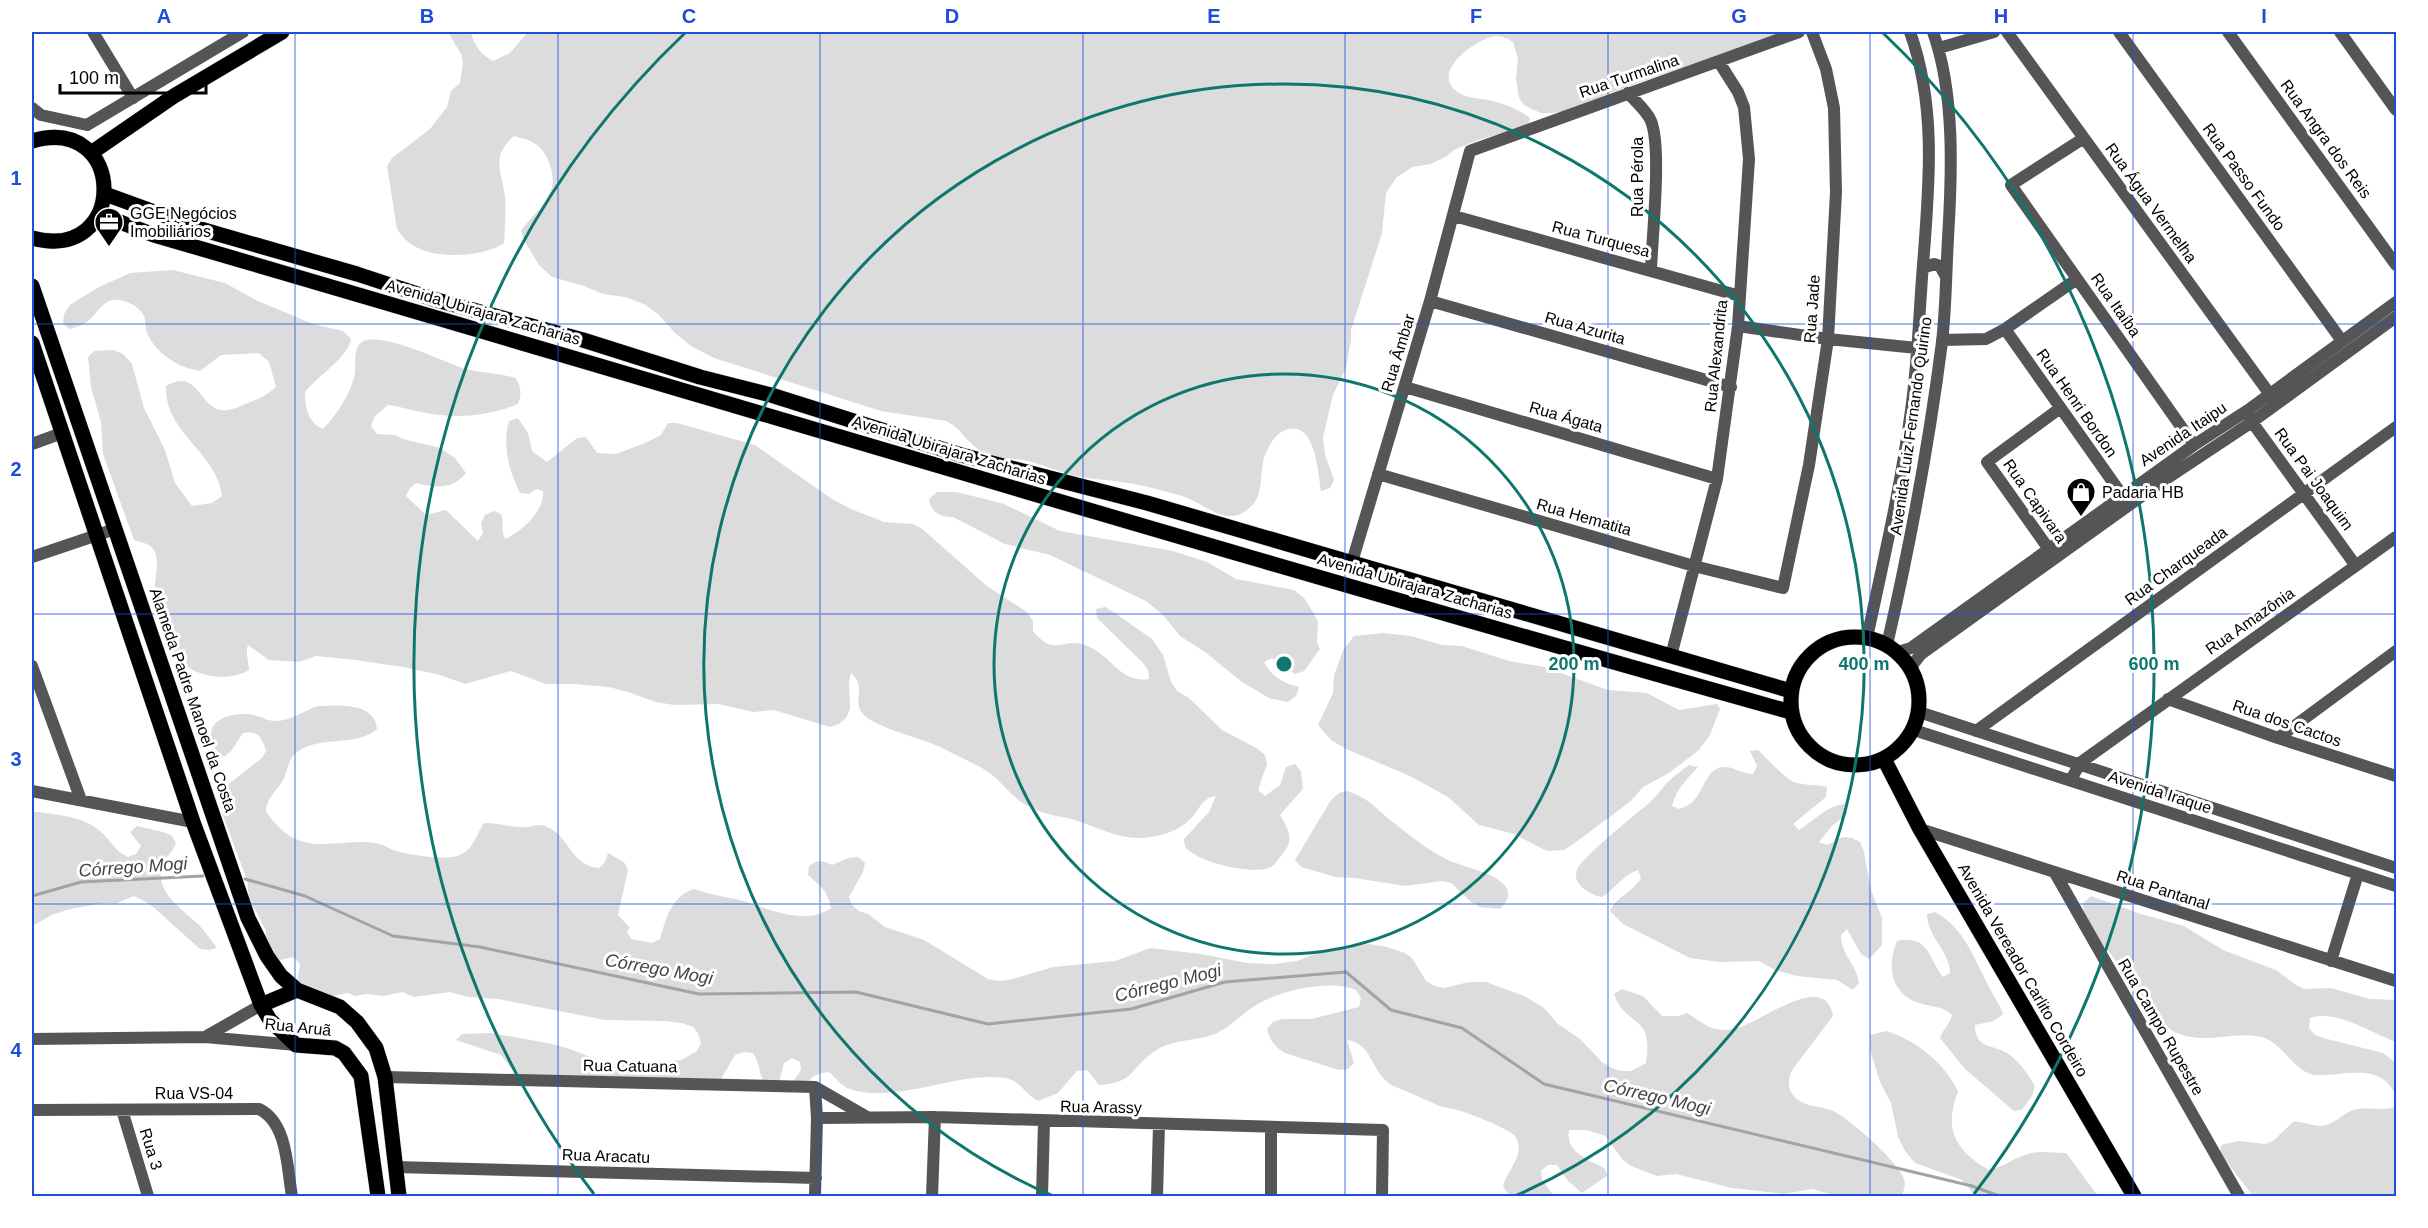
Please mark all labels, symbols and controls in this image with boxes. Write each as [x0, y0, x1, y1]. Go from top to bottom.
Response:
text: A [157, 5, 171, 27]
text: B [420, 5, 434, 27]
text: C [682, 5, 696, 27]
text: D [945, 5, 959, 27]
text: E [1207, 5, 1221, 27]
text: F [1470, 5, 1482, 27]
text: G [1731, 5, 1747, 27]
text: H [1994, 5, 2008, 27]
text: I [2261, 5, 2267, 27]
street label: Rua Turmalina [1577, 51, 1681, 101]
scale bar [60, 57, 206, 95]
text: 100 m [69, 68, 119, 88]
street label: Rua Angra dos Reis [2277, 76, 2375, 202]
street label: Rua Passo Fundo [2199, 120, 2289, 234]
street label: Rua Pérola [1629, 137, 1646, 217]
street label: Rua Água Vermelha [2102, 139, 2201, 266]
text: 1 [10, 167, 22, 189]
place label: GGE Negócios Imobiliários [130, 205, 237, 240]
office icon: GGE Negócios Imobiliários [93, 206, 125, 248]
street label: Rua Turquesa [1550, 218, 1652, 260]
street label: Rua Itaíba [2088, 270, 2144, 340]
street label: Rua Jade [1801, 274, 1823, 344]
street label: Avenida Ubirajara Zacharias [384, 276, 582, 348]
street label: Rua Alexandrita [1702, 299, 1730, 413]
street label: Rua Azurita [1543, 308, 1627, 348]
street label: Rua Âmbar [1377, 311, 1418, 394]
street label: Avenida Luiz Fernando Quirino [1887, 316, 1935, 536]
street label: Rua Henri Bordon [2033, 346, 2121, 460]
street label: Rua Ágata [1527, 397, 1605, 436]
street label: Avenida Itaipu [2136, 399, 2230, 469]
street label: Avenida Ubirajara Zacharias [850, 412, 1048, 488]
street label: Rua Pai Joaquim [2271, 425, 2357, 533]
street label: Rua Capivara [2000, 456, 2070, 546]
text: 2 [10, 458, 22, 480]
shop icon: Padaria HB [2065, 476, 2097, 518]
place label: Padaria HB [2102, 484, 2184, 501]
street label: Rua Hematita [1535, 495, 1633, 539]
street label: Rua Charqueada [2122, 523, 2230, 609]
street label: Avenida Ubirajara Zacharias [1316, 550, 1514, 622]
street label: Rua Amazônia [2203, 584, 2298, 658]
street label: Alameda Padre Manoel da Costa [147, 586, 239, 814]
centre of rings [1274, 654, 1294, 674]
text: 200 m [1548, 654, 1600, 674]
text: 400 m [1838, 654, 1890, 674]
text: 600 m [2128, 654, 2180, 674]
street label: Rua dos Cactos [2230, 696, 2344, 750]
text: 3 [10, 748, 22, 770]
street label: Avenida Iraque [2106, 767, 2214, 817]
water label: Córrego Mogi [78, 853, 189, 881]
street label: Avenida Vereador Carlito Cordeiro [1955, 860, 2091, 1080]
street label: Rua Pantanal [2114, 867, 2212, 913]
water label: Córrego Mogi [604, 950, 715, 988]
street label: Rua Campo Rupestre [2115, 956, 2207, 1098]
water label: Córrego Mogi [1113, 960, 1224, 1006]
street label: Rua Aruã [264, 1015, 332, 1039]
text: 4 [10, 1039, 22, 1061]
street label: Rua Catuana [583, 1057, 677, 1075]
water label: Córrego Mogi [1602, 1075, 1713, 1119]
street label: Rua VS-04 [155, 1085, 233, 1102]
street label: Rua Arassy [1060, 1098, 1142, 1116]
street label: Rua 3 [137, 1126, 165, 1172]
street label: Rua Aracatu [562, 1146, 650, 1166]

